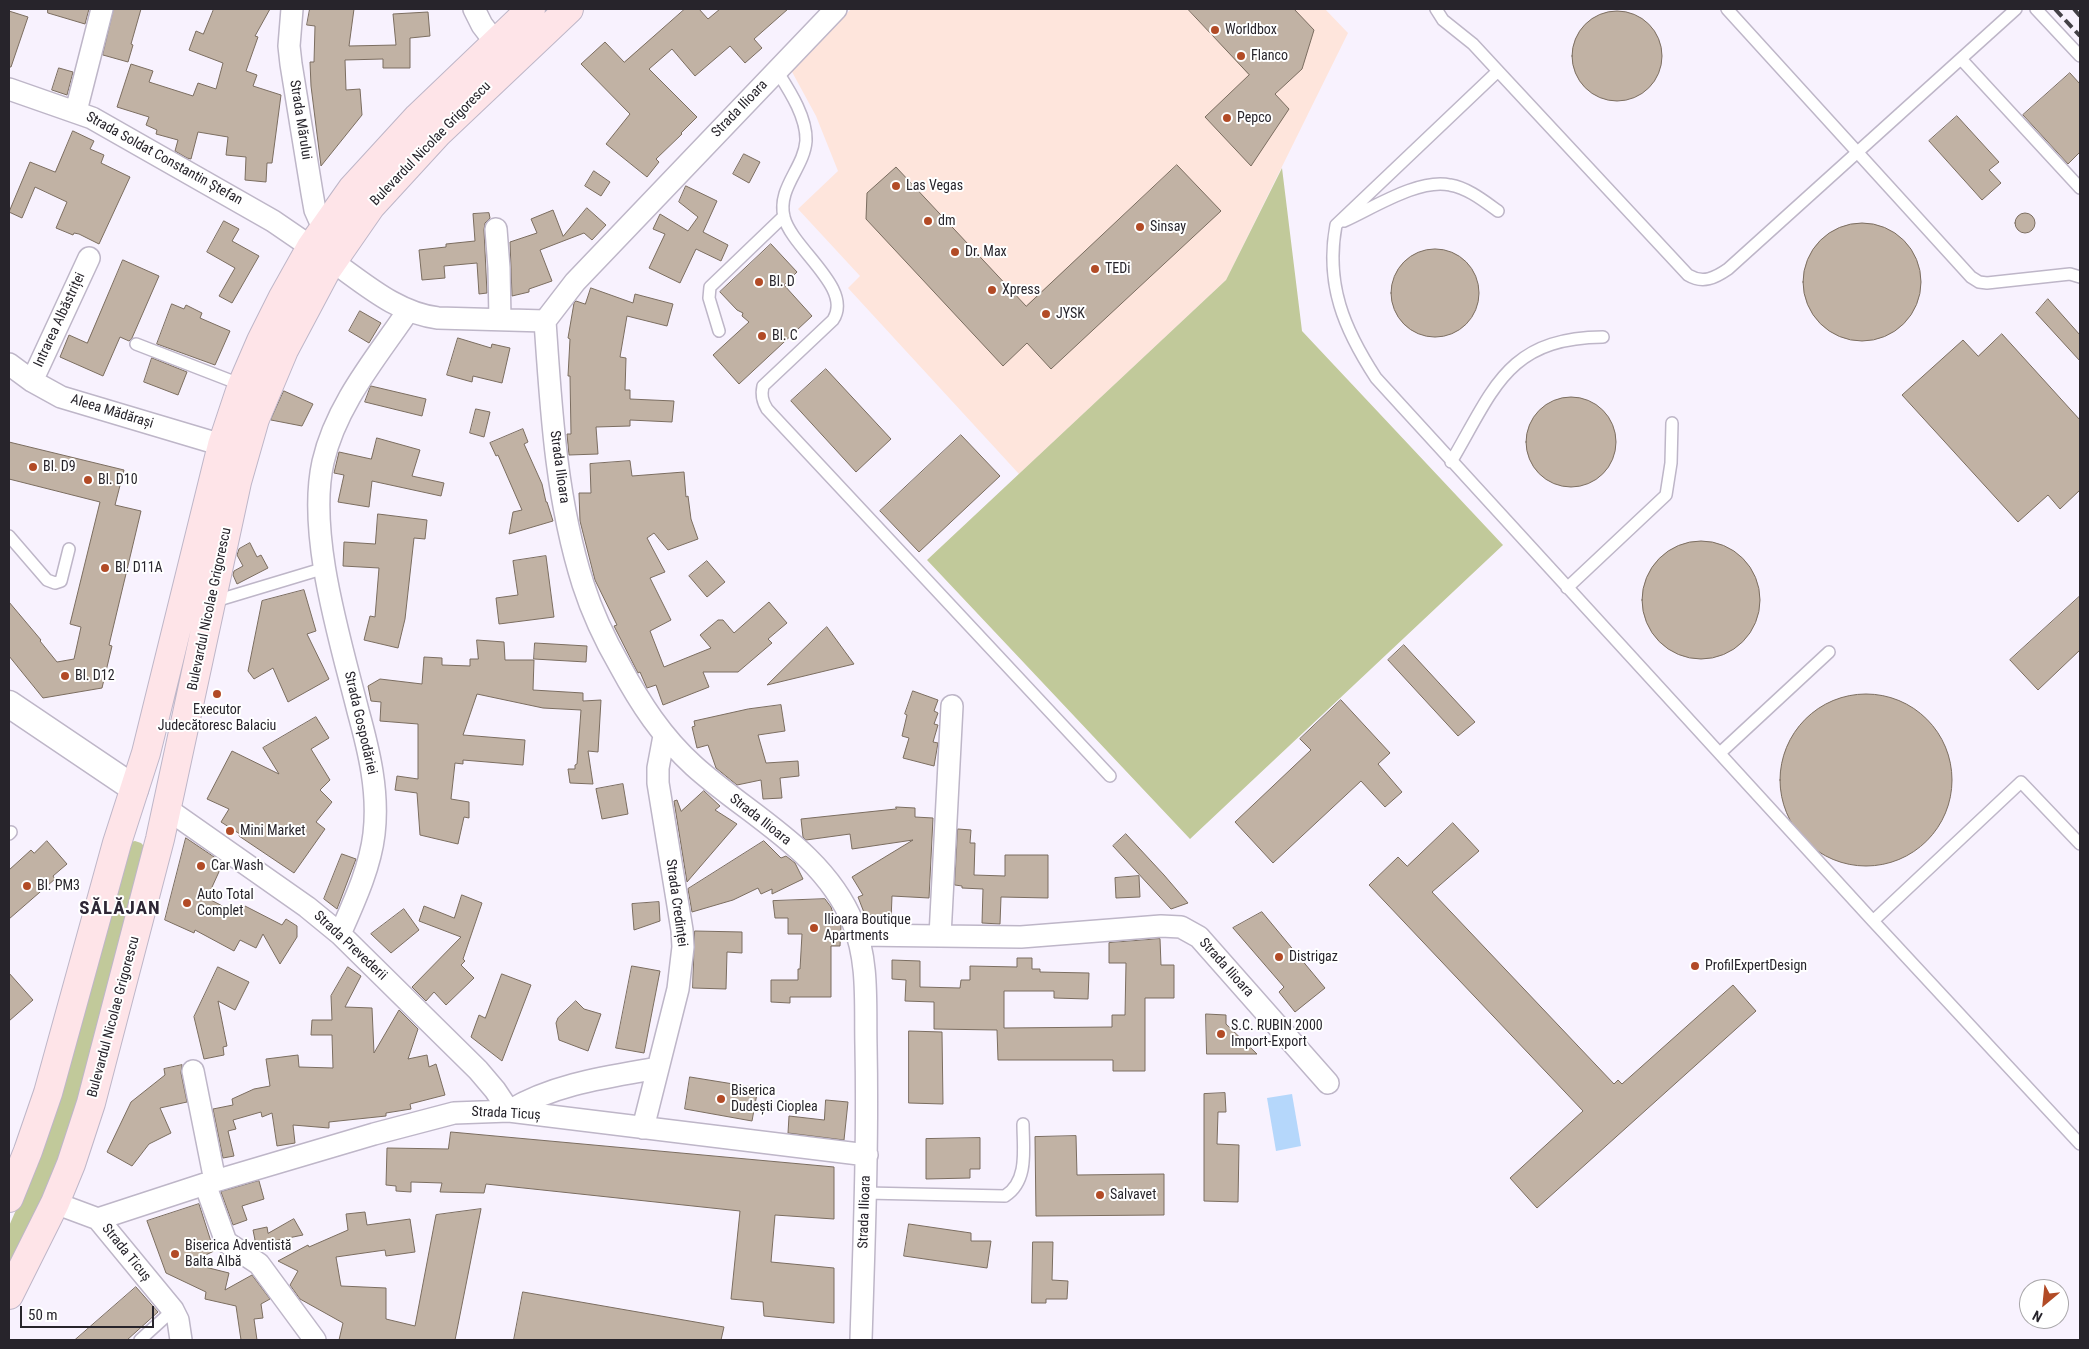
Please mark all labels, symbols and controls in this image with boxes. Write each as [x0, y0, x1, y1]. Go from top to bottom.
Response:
place label: Worldbox [1225, 22, 1277, 38]
marker: Worldbox [1209, 24, 1221, 36]
place label: Flanco [1251, 48, 1288, 64]
marker: Flanco [1235, 50, 1247, 62]
street label: Strada Ilioara [708, 77, 772, 141]
street label: Bulevardul Nicolae Grigorescu [367, 78, 495, 210]
street label: Strada Mărului [285, 79, 315, 161]
street label: Strada Soldat Constantin Ștefan [83, 109, 245, 209]
place label: Pepco [1237, 110, 1272, 126]
marker: Pepco [1221, 112, 1233, 124]
place label: Las Vegas [906, 178, 963, 194]
marker: Las Vegas [890, 180, 902, 192]
place label: dm [938, 213, 955, 229]
marker: dm [922, 215, 934, 227]
place label: Sinsay [1150, 219, 1186, 235]
marker: Sinsay [1134, 221, 1146, 233]
place label: Dr. Max [965, 244, 1007, 260]
marker: Dr. Max [949, 246, 961, 258]
place label: TEDi [1105, 261, 1130, 277]
marker: TEDi [1089, 263, 1101, 275]
street label: Intrarea Albăstriței [31, 270, 89, 370]
place label: Bl. D [769, 274, 795, 290]
marker: Bl. D [753, 276, 765, 288]
place label: Xpress [1002, 282, 1040, 298]
marker: Xpress [986, 284, 998, 296]
place label: JYSK [1056, 306, 1085, 322]
marker: JYSK [1040, 308, 1052, 320]
place label: Bl. C [772, 328, 798, 344]
marker: Bl. C [756, 330, 768, 342]
street label: Aleea Mădărași [69, 391, 155, 433]
street label: Strada Ilioara [546, 430, 572, 504]
place label: Bl. D9 [43, 459, 76, 475]
marker: Bl. D9 [27, 461, 39, 473]
place label: Bl. D10 [98, 472, 138, 488]
marker: Bl. D10 [82, 474, 94, 486]
street label: Bulevardul Nicolae Grigorescu [185, 526, 235, 692]
place label: Bl. D11A [115, 560, 163, 576]
marker: Bl. D11A [99, 562, 111, 574]
place label: Bl. D12 [75, 668, 115, 684]
marker: Bl. D12 [59, 670, 71, 682]
street label: Strada Gospodăriei [340, 670, 380, 776]
marker: Executor Judecătoresc Balaciu [211, 688, 223, 700]
place label: Executor Judecătoresc Balaciu [158, 702, 276, 734]
street label: Strada Ilioara [726, 791, 794, 849]
place label: Mini Market [240, 823, 305, 839]
marker: Mini Market [224, 825, 236, 837]
place label: Car Wash [211, 858, 263, 874]
street label: Strada Credinței [662, 858, 690, 948]
marker: Car Wash [195, 860, 207, 872]
place label: Bl. PM3 [37, 878, 80, 894]
marker: Bl. PM3 [21, 880, 33, 892]
place label: Auto Total Complet [197, 887, 254, 920]
marker: Auto Total Complet [181, 897, 193, 909]
district label: SĂLĂJAN [78, 898, 162, 920]
street label: Strada Prevederii [310, 908, 390, 984]
place label: Ilioara Boutique Apartments [824, 912, 911, 944]
marker: Ilioara Boutique Apartments [808, 922, 820, 934]
street label: Bulevardul Nicolae Grigorescu [84, 935, 144, 1099]
street label: Strada Ilioara [1195, 935, 1257, 1001]
place label: Distrigaz [1289, 949, 1338, 965]
marker: Distrigaz [1273, 951, 1285, 963]
place label: ProfilExpertDesign [1705, 958, 1807, 974]
marker: ProfilExpertDesign [1689, 960, 1701, 972]
place label: S.C. RUBIN 2000 Import-Export [1231, 1018, 1323, 1050]
marker: S.C. RUBIN 2000 Import-Export [1215, 1028, 1227, 1040]
place label: Biserica Dudești Cioplea [731, 1083, 818, 1116]
marker: Biserica Dudești Cioplea [715, 1093, 727, 1105]
street label: Strada Ticuș [471, 1104, 541, 1124]
street label: Strada Ilioara [855, 1175, 875, 1249]
place label: Salvavet [1110, 1187, 1156, 1203]
marker: Salvavet [1094, 1189, 1106, 1201]
street label: Strada Ticuș [98, 1221, 154, 1285]
place label: Biserica Adventistă Balta Albă [185, 1238, 292, 1270]
marker: Biserica Adventistă Balta Albă [169, 1248, 181, 1260]
north arrow [2019, 1279, 2069, 1329]
scale bar [22, 1296, 156, 1328]
text: 50 m [28, 1306, 58, 1324]
text: N [2030, 1307, 2045, 1325]

